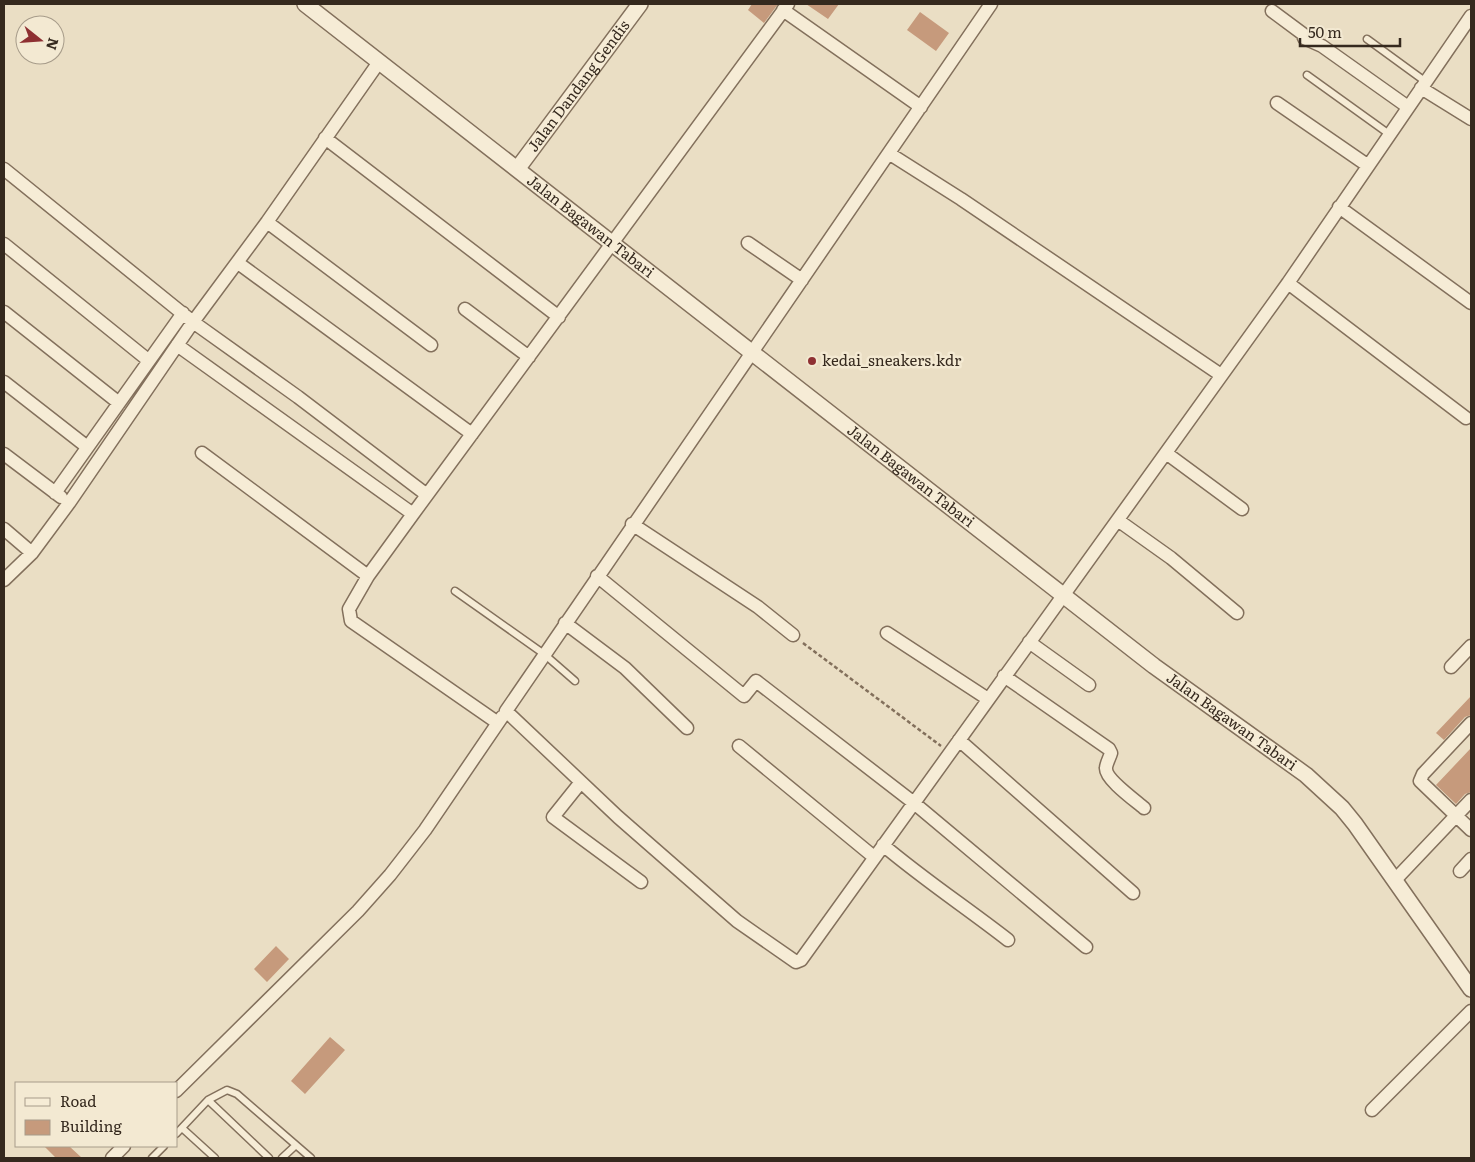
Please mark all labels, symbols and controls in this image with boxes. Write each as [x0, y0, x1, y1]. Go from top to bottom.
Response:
street label: Jalan Dandang Gendis [521, 14, 635, 156]
north arrow [15, 15, 65, 65]
scale bar [1300, 15, 1400, 47]
text: 50 m [1308, 20, 1342, 43]
text: N [42, 36, 65, 53]
street label: Jalan Bagawan Tabari [523, 168, 660, 282]
place label: kedai_sneakers.kdr [822, 348, 961, 371]
marker: kedai_sneakers.kdr [806, 355, 818, 367]
street label: Jalan Bagawan Tabari [843, 418, 980, 532]
street label: Jalan Bagawan Tabari [1162, 666, 1303, 775]
legend [15, 1082, 178, 1147]
text: Road [60, 1089, 96, 1112]
text: Building [60, 1114, 122, 1137]

